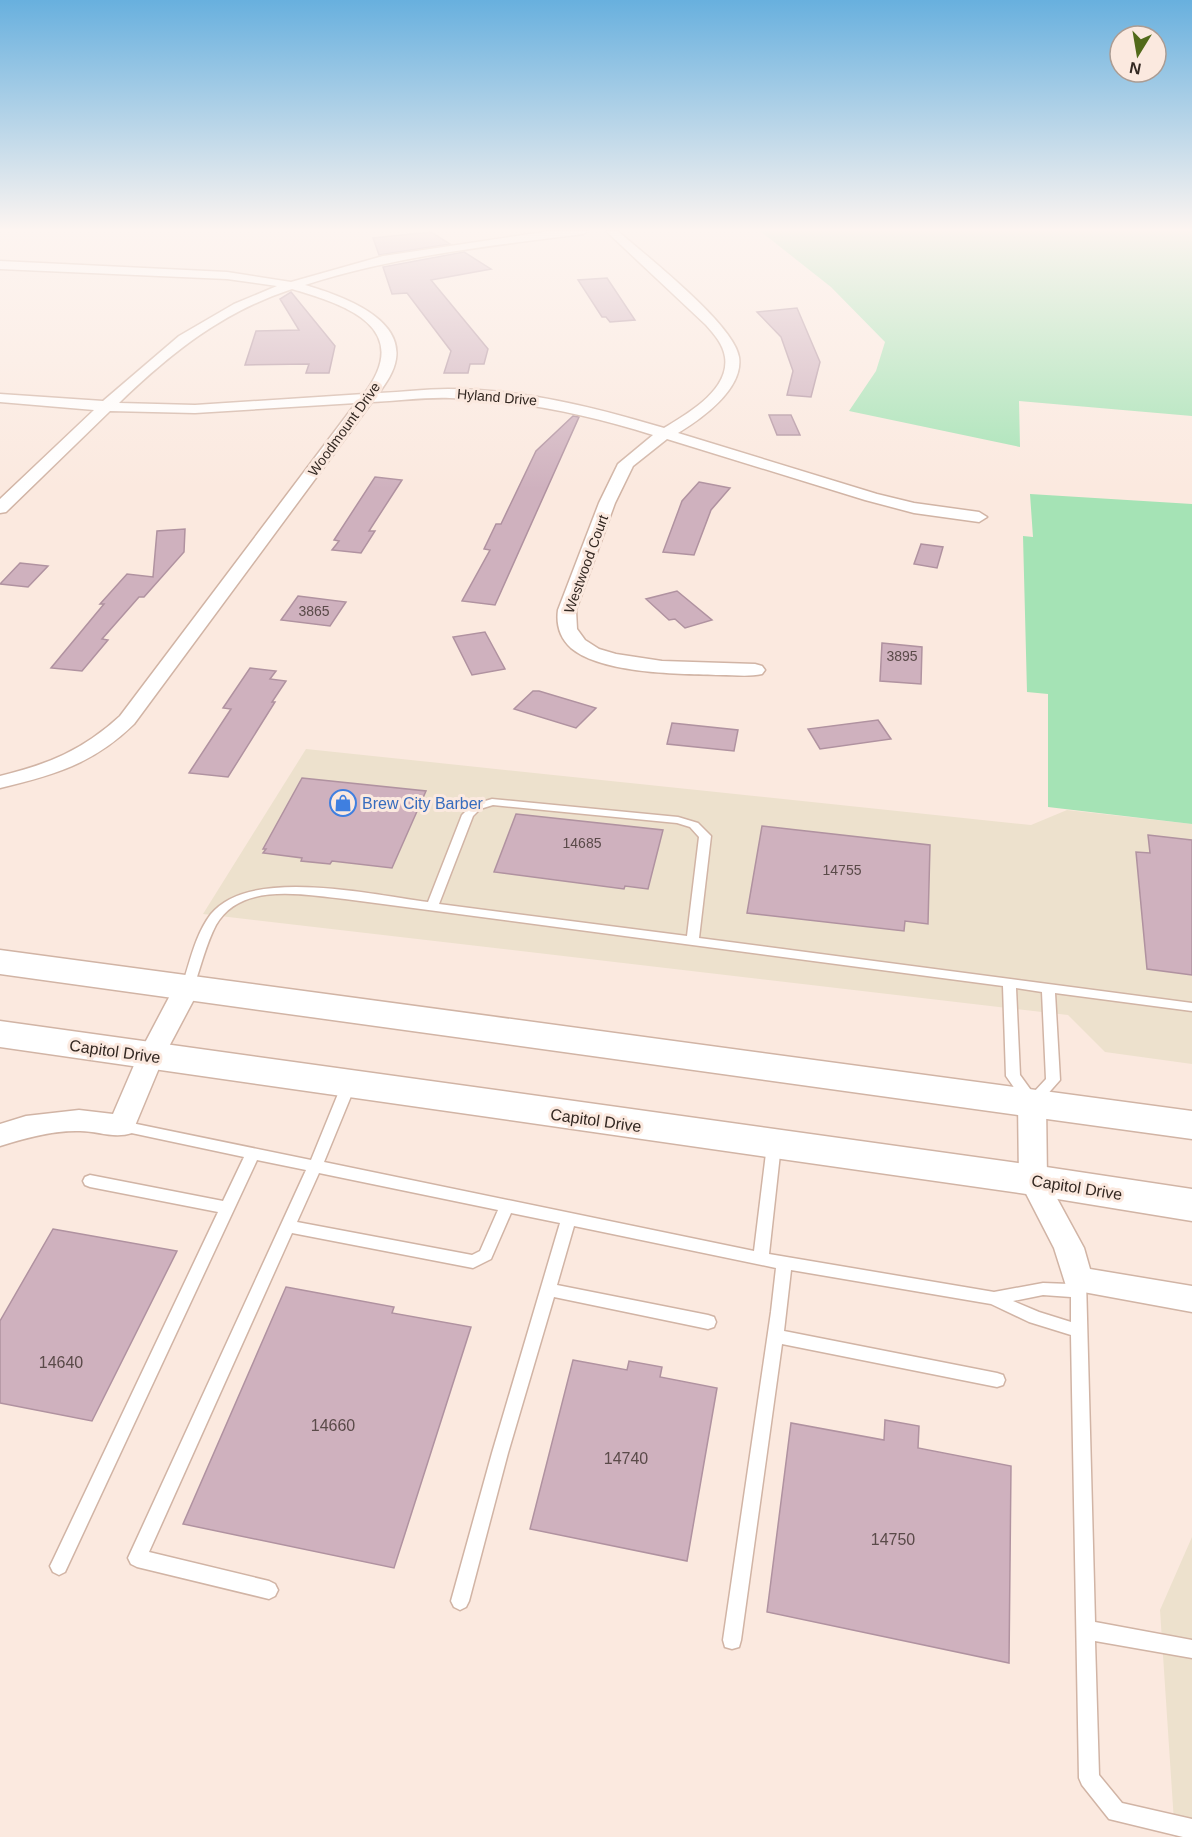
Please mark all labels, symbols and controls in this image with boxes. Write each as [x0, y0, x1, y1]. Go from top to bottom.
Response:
north arrow [1108, 24, 1168, 84]
text: N [1128, 59, 1143, 78]
street label: Woodmount Drive [305, 379, 383, 479]
street label: Hyland Drive [456, 386, 538, 408]
street label: Westwood Court [561, 513, 611, 615]
house number: 3865 [298, 603, 330, 619]
house number: 3895 [886, 648, 918, 664]
shop icon: Brew City Barber [328, 788, 358, 818]
place label: Brew City Barber [362, 795, 484, 812]
house number: 14685 [563, 835, 602, 851]
house number: 14755 [823, 862, 862, 878]
street label: Capitol Drive [68, 1037, 162, 1066]
street label: Capitol Drive [549, 1106, 643, 1135]
street label: Capitol Drive [1030, 1172, 1124, 1203]
house number: 14640 [39, 1354, 83, 1371]
house number: 14660 [311, 1417, 355, 1434]
house number: 14740 [604, 1450, 648, 1467]
house number: 14750 [871, 1531, 915, 1548]

